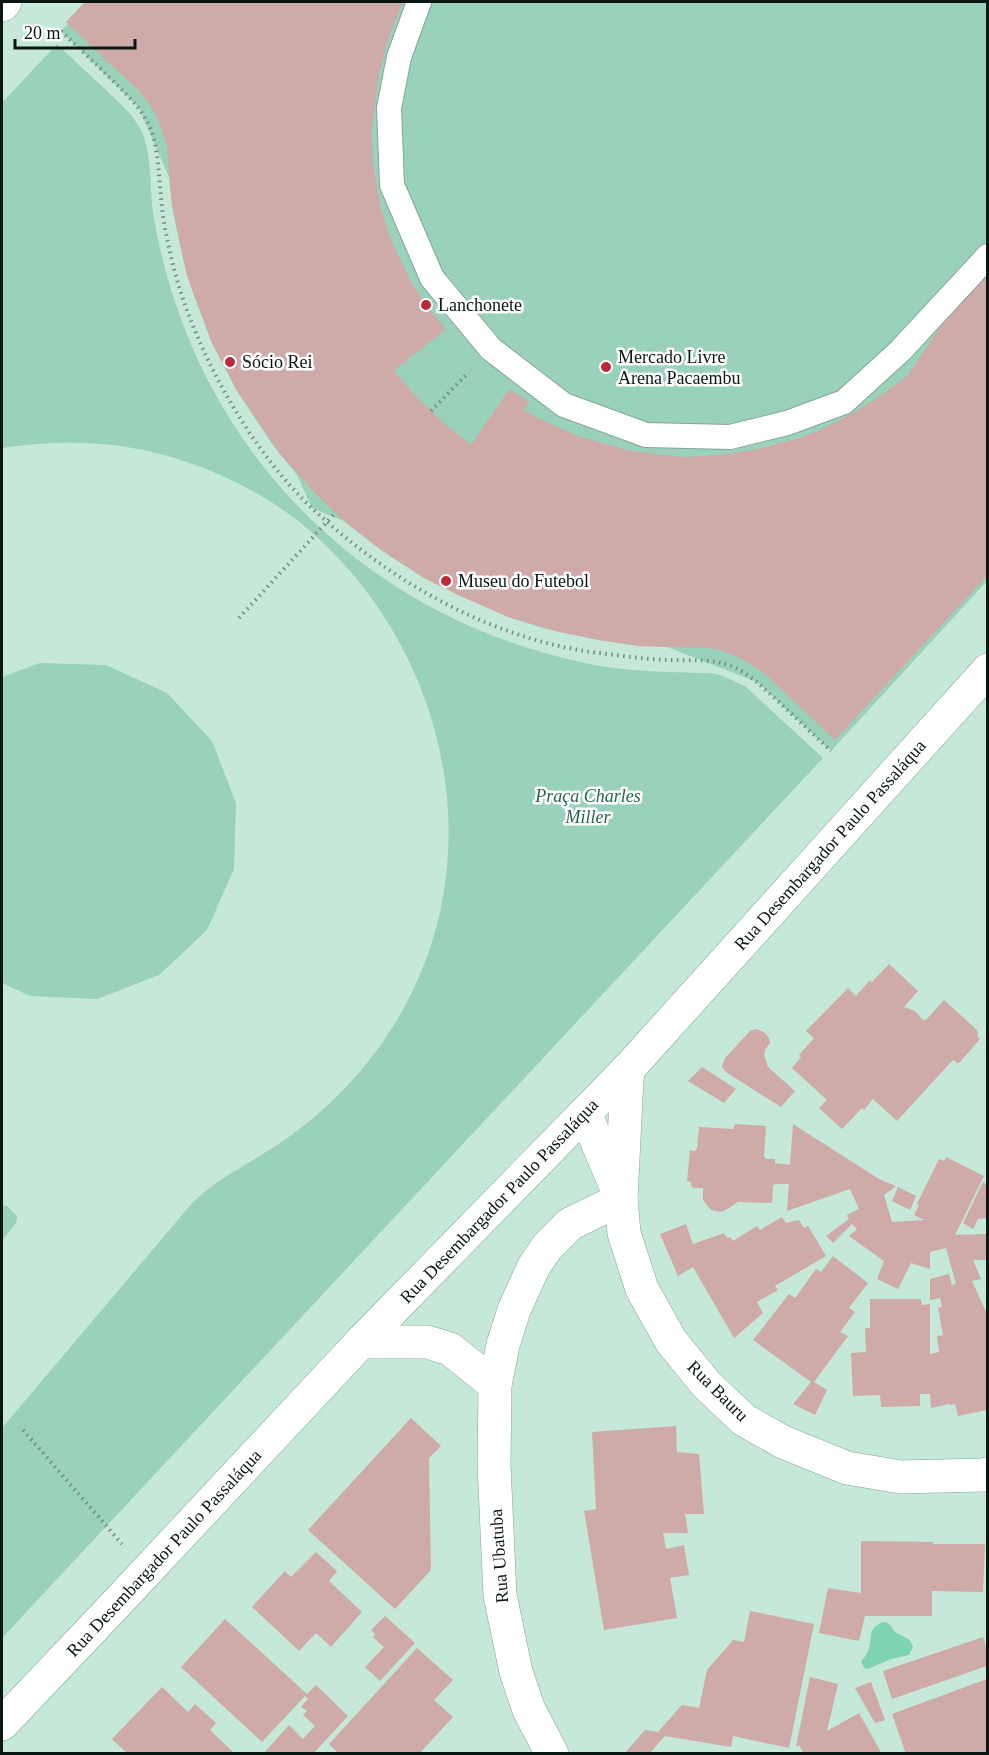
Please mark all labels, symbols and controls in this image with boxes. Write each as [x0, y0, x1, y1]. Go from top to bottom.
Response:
scale bar [15, 12, 135, 50]
text: 20 m [24, 23, 61, 43]
place label: Lanchonete [438, 295, 522, 315]
marker: Lanchonete [419, 298, 433, 312]
place label: Mercado Livre Arena Pacaembu [618, 347, 740, 388]
place label: Sócio Rei [242, 352, 313, 372]
marker: Sócio Rei [223, 355, 237, 369]
marker: Mercado Livre Arena Pacaembu [599, 360, 613, 374]
place label: Museu do Futebol [458, 571, 589, 591]
marker: Museu do Futebol [439, 574, 453, 588]
street label: Rua Desembargador Paulo Passaláqua [730, 736, 930, 954]
park label: Praça Charles Miller [534, 786, 641, 827]
street label: Rua Desembargador Paulo Passaláqua [396, 1095, 602, 1307]
street label: Rua Bauru [684, 1357, 752, 1425]
street label: Rua Desembargador Paulo Passaláqua [63, 1445, 265, 1661]
street label: Rua Ubatuba [486, 1508, 512, 1604]

